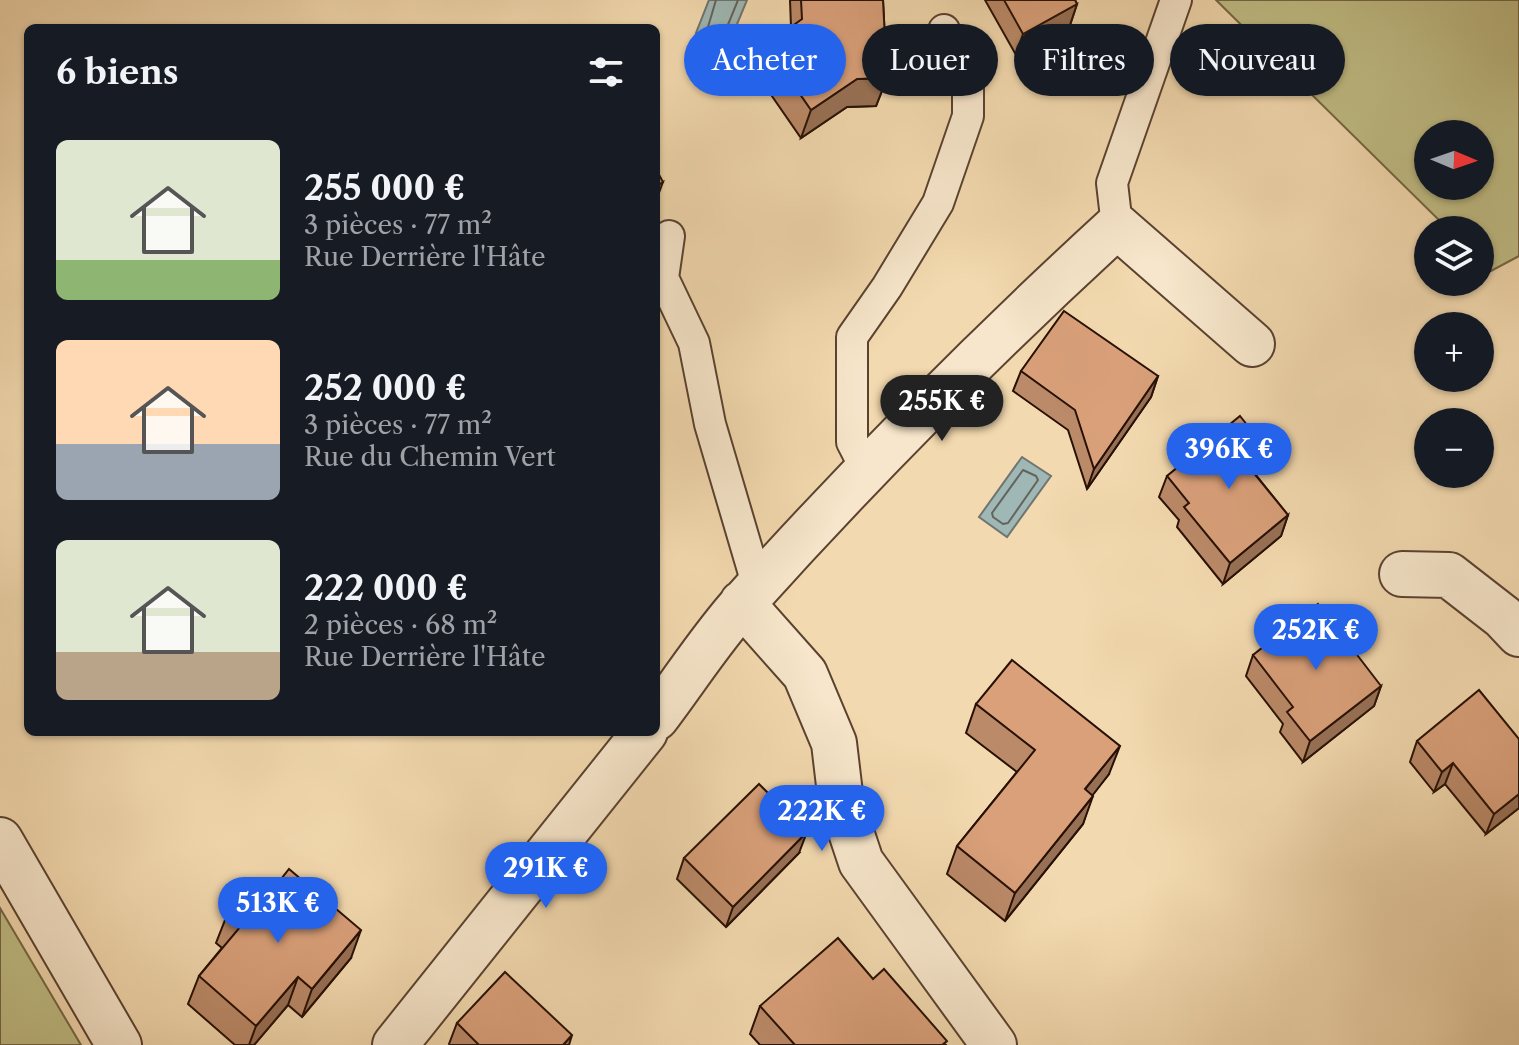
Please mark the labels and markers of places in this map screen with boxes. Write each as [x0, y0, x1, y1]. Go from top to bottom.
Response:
pin: 255K € [877, 375, 1007, 443]
pin: 396K € [1164, 423, 1294, 491]
pin: 252K € [1251, 604, 1381, 672]
pin: 222K € [757, 785, 887, 853]
pin: 291K € [481, 842, 611, 910]
pin: 513K € [213, 877, 343, 945]

